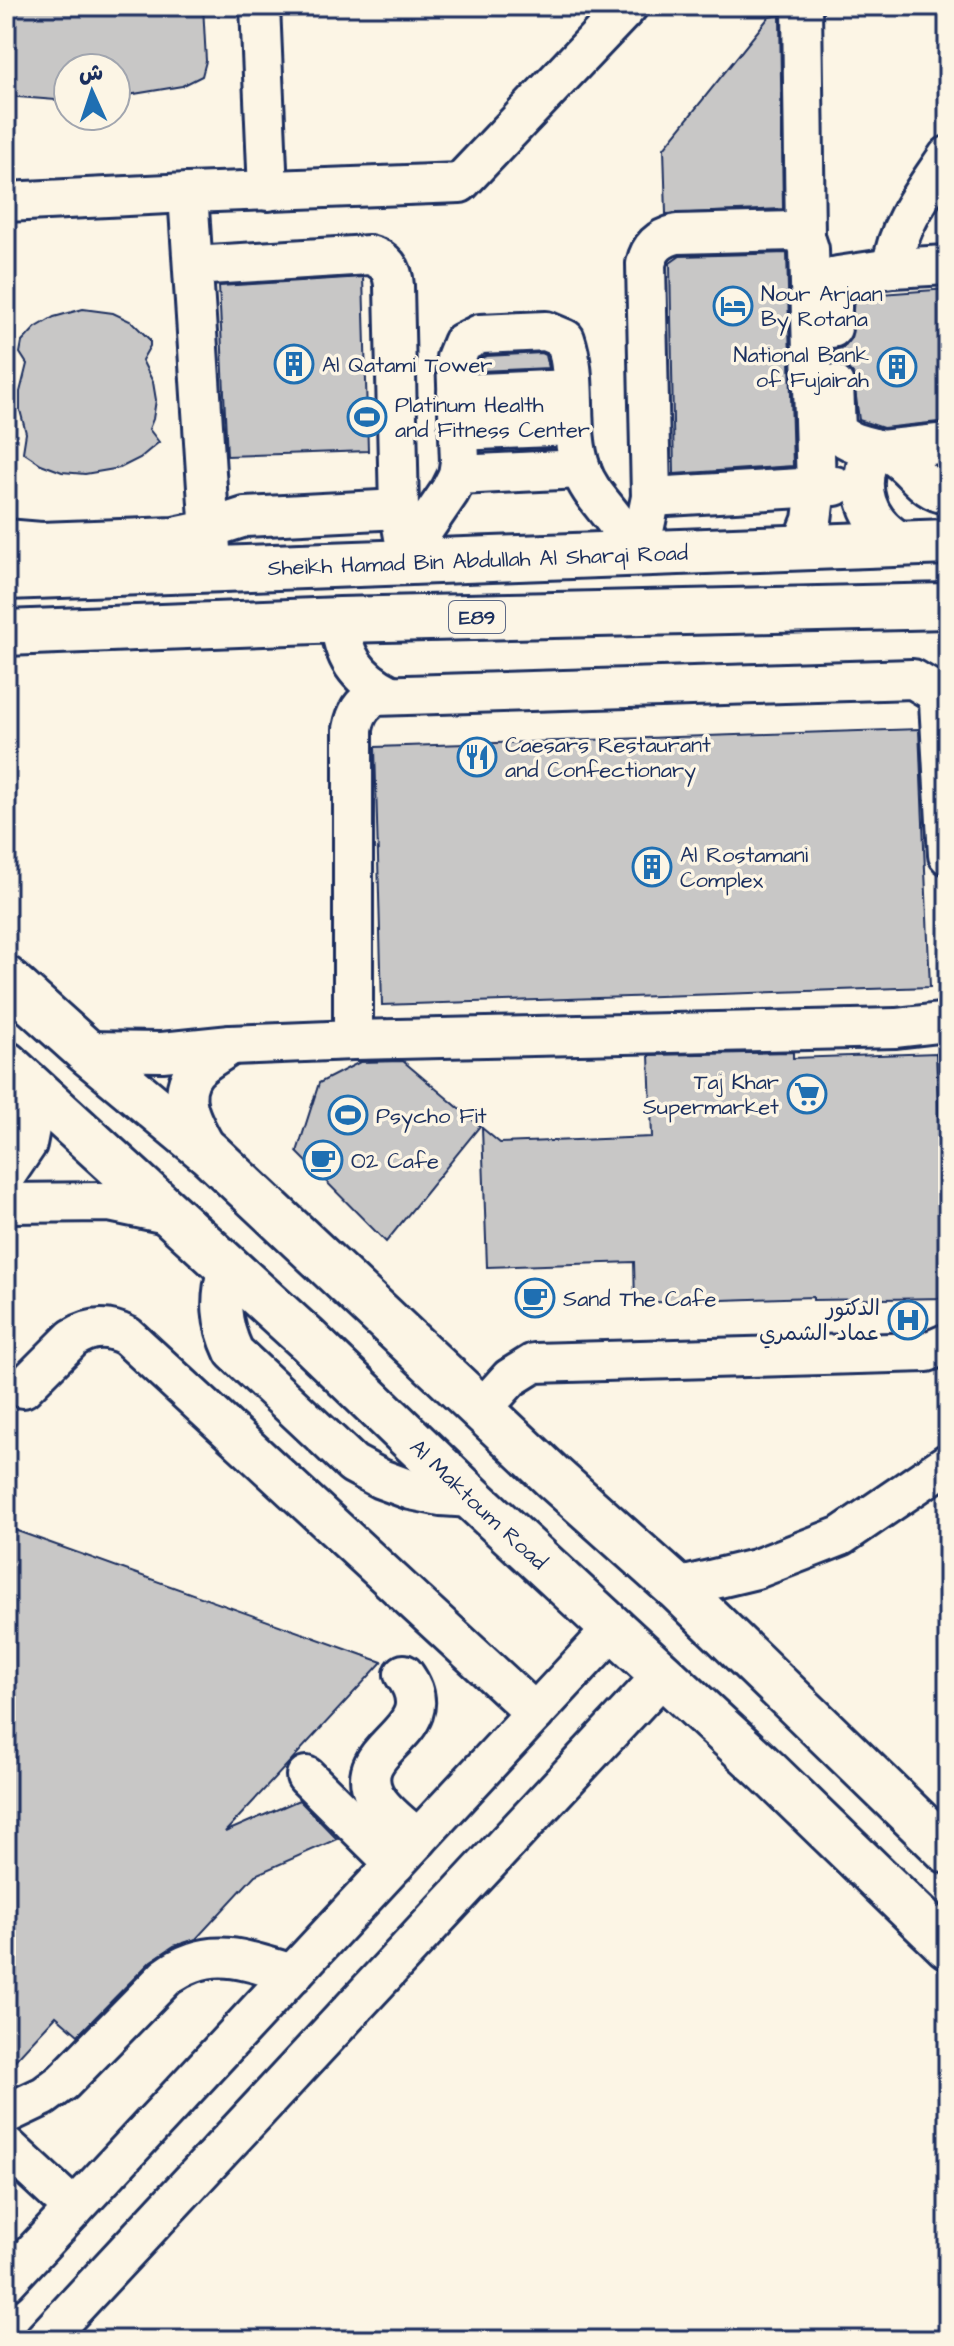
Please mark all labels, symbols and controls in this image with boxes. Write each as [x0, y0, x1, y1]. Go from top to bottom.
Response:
north arrow [52, 52, 132, 132]
text: ش [78, 57, 104, 90]
place label: Nour Arjaan By Rotana [761, 279, 883, 336]
hotel icon: Nour Arjaan By Rotana [712, 285, 754, 327]
place label: National Bank of Fujairah [734, 340, 869, 396]
building icon: Al Qatami Tower [273, 343, 315, 385]
building icon: National Bank of Fujairah [876, 346, 918, 388]
place label: Al Qatami Tower [322, 350, 493, 381]
place label: Platinum Health and Fitness Center [395, 390, 590, 446]
sports icon: Platinum Health and Fitness Center [346, 396, 388, 438]
street label: Sheikh Hamad Bin Abdullah Al Sharqi Road [267, 538, 689, 584]
road number: E89 [449, 601, 505, 633]
place label: Caesars Restaurant and Confectionary [505, 730, 711, 787]
restaurant icon: Caesars Restaurant and Confectionary [456, 736, 498, 778]
place label: Al Rostamani Complex [680, 840, 808, 896]
building icon: Al Rostamani Complex [631, 846, 673, 888]
place label: Taj Khar Supermarket [643, 1067, 779, 1123]
supermarket icon: Taj Khar Supermarket [786, 1073, 828, 1115]
sports icon: Psycho Fit [327, 1094, 369, 1136]
place label: Psycho Fit [376, 1101, 487, 1133]
cafe icon: O2 Cafe [302, 1139, 344, 1181]
place label: O2 Cafe [351, 1146, 439, 1177]
cafe icon: Sand The Cafe [514, 1277, 556, 1319]
place label: Sand The Cafe [563, 1284, 717, 1315]
place label: الدكتور عماد الشمري [759, 1293, 880, 1349]
hospital icon: الدكتور عماد الشمري [887, 1299, 929, 1341]
street label: Al Maktoum Road [403, 1432, 554, 1577]

